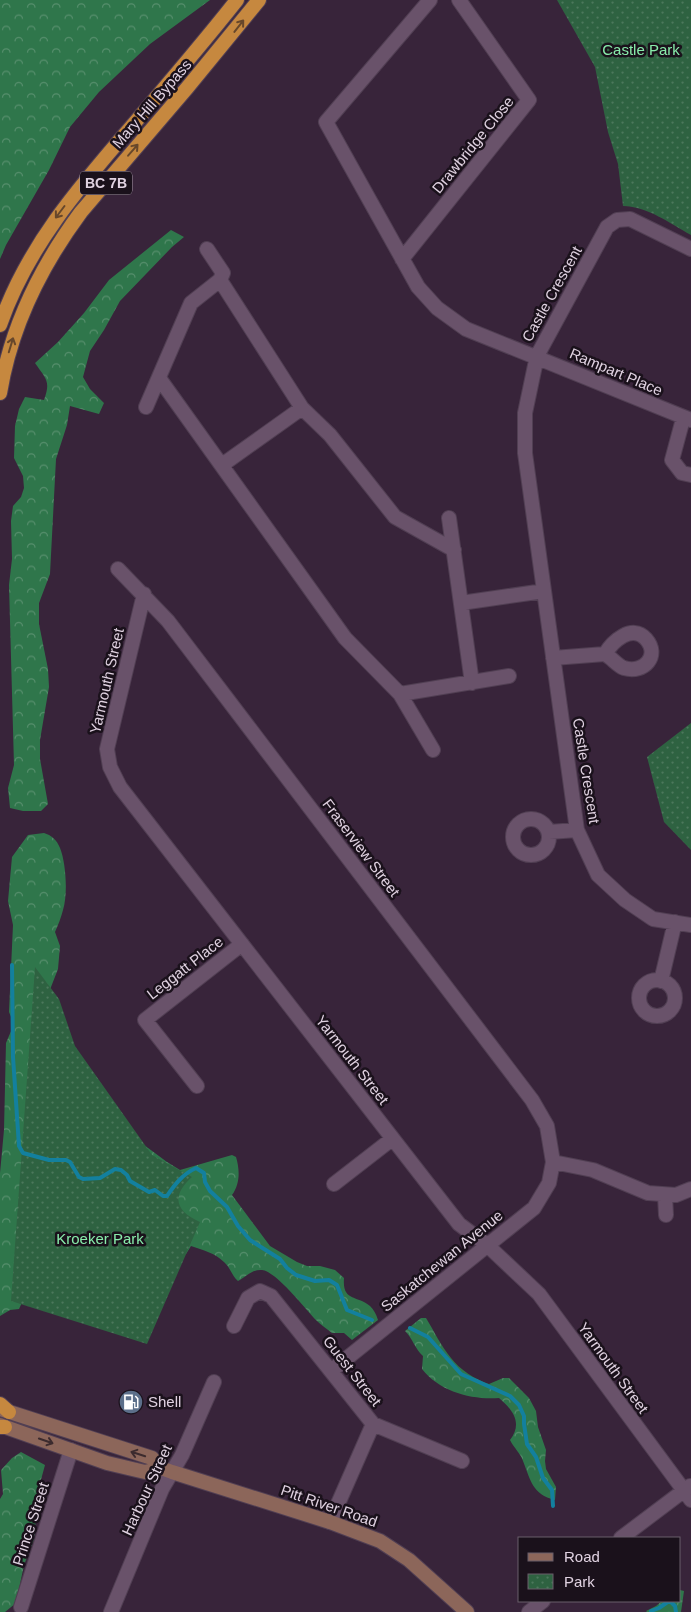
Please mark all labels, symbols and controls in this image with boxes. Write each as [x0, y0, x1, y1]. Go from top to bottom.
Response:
one-way arrow [233, 20, 244, 33]
park label: Castle Park [602, 41, 680, 58]
street label: Mary Hill Bypass [109, 56, 195, 151]
street label: Drawbridge Close [428, 93, 517, 196]
one-way arrow [128, 144, 139, 157]
road number: BC 7B [80, 172, 132, 194]
one-way arrow [55, 205, 66, 218]
street label: Castle Crescent [518, 242, 585, 345]
one-way arrow [7, 338, 17, 354]
street label: Rampart Place [567, 344, 665, 399]
street label: Yarmouth Street [86, 625, 127, 735]
street label: Castle Crescent [570, 717, 603, 826]
street label: Fraserview Street [319, 796, 404, 900]
street label: Leggatt Place [143, 933, 226, 1003]
street label: Yarmouth Street [312, 1012, 393, 1108]
street label: Saskatchewan Avenue [377, 1206, 506, 1315]
park label: Kroeker Park [56, 1230, 144, 1247]
street label: Yarmouth Street [575, 1319, 653, 1417]
street label: Guest Street [320, 1332, 386, 1410]
fuel station icon: Shell [118, 1389, 144, 1415]
place label: Shell [148, 1393, 181, 1410]
one-way arrow [38, 1437, 54, 1447]
street label: Harbour Street [118, 1441, 175, 1538]
one-way arrow [131, 1449, 147, 1458]
street label: Prince Street [9, 1479, 52, 1568]
street label: Pitt River Road [279, 1481, 380, 1530]
legend [518, 1537, 681, 1602]
text: Road [564, 1548, 600, 1565]
text: Park [564, 1573, 595, 1590]

